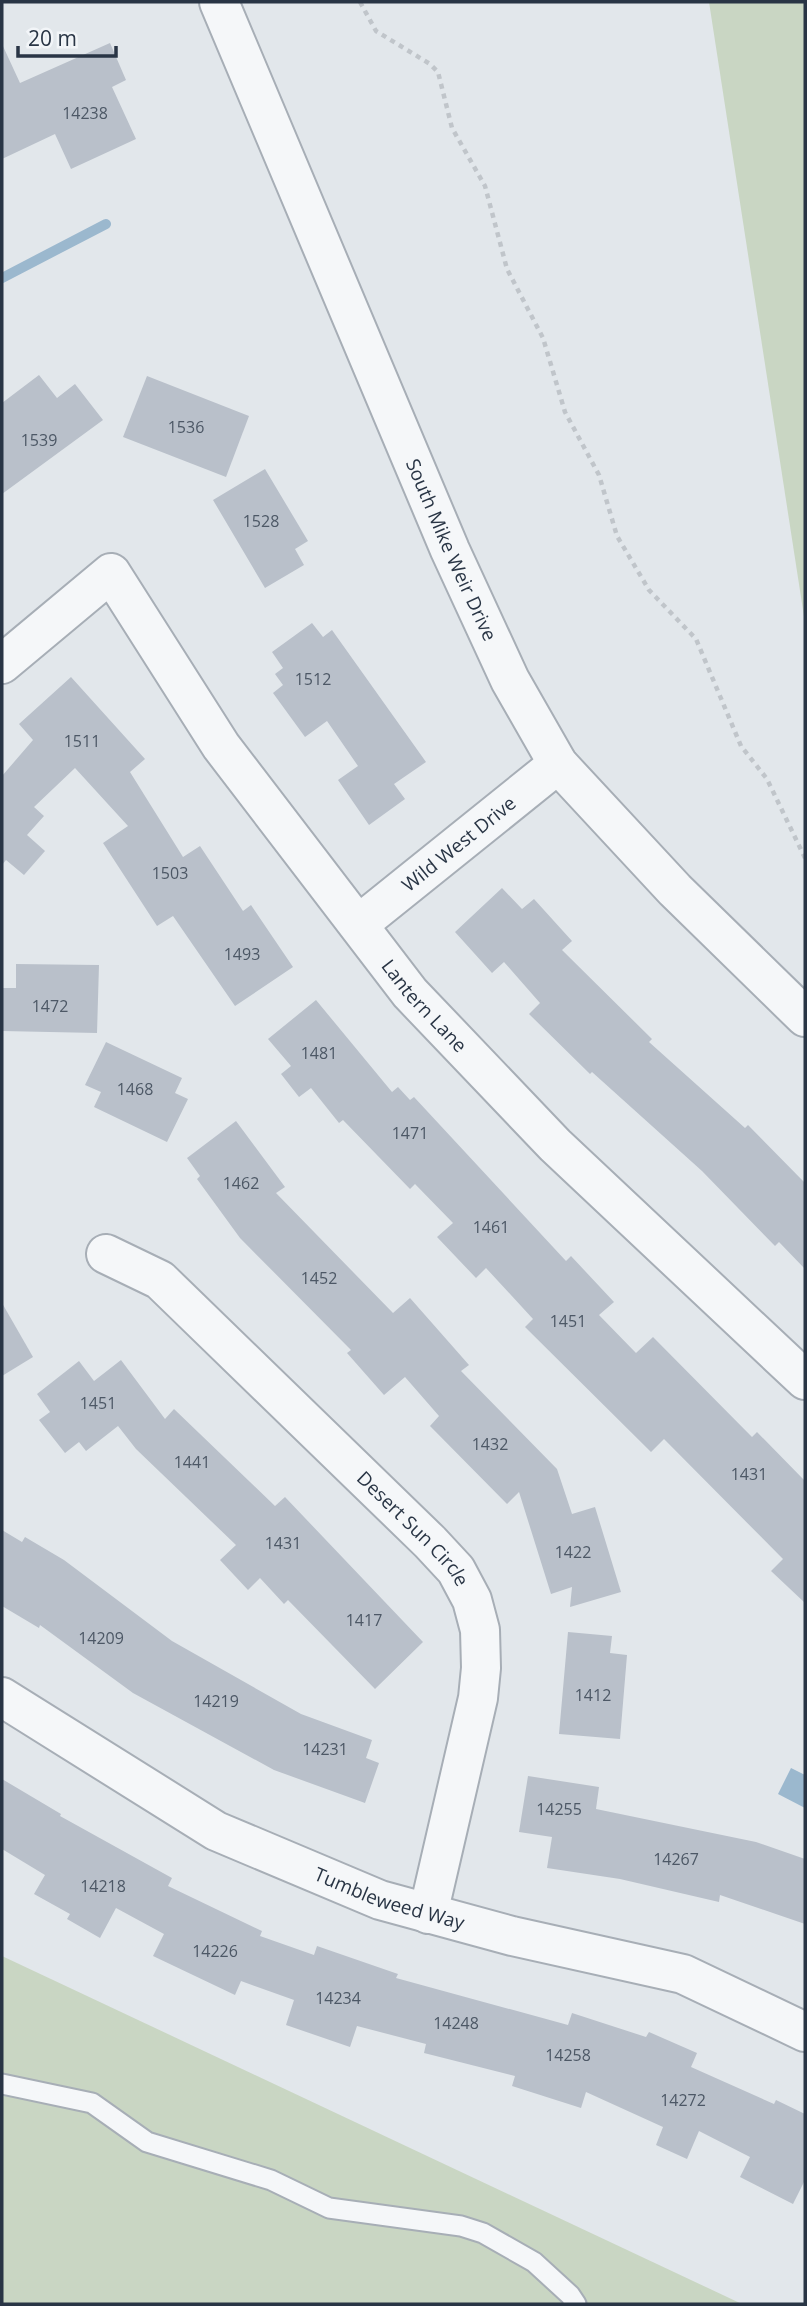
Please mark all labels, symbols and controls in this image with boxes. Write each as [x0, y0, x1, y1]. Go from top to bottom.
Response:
scale bar [18, 14, 116, 58]
text: 20 m [28, 24, 77, 52]
house number: 14238 [62, 102, 108, 124]
house number: 1536 [168, 416, 204, 438]
house number: 1539 [21, 429, 57, 451]
street label: South Mike Weir Drive [400, 455, 503, 645]
house number: 1528 [243, 510, 279, 532]
house number: 1512 [295, 668, 331, 690]
house number: 1511 [64, 730, 100, 752]
street label: Wild West Drive [396, 790, 521, 898]
house number: 1503 [152, 862, 188, 884]
house number: 1493 [224, 943, 260, 965]
street label: Lantern Lane [376, 954, 473, 1058]
house number: 1472 [32, 995, 68, 1017]
house number: 1481 [301, 1042, 337, 1064]
house number: 1468 [117, 1078, 153, 1100]
house number: 1471 [392, 1122, 428, 1144]
house number: 1462 [223, 1172, 259, 1194]
house number: 1461 [473, 1216, 509, 1238]
house number: 1452 [301, 1267, 337, 1289]
house number: 1451 [550, 1310, 586, 1332]
house number: 1451 [80, 1392, 116, 1414]
house number: 1432 [472, 1433, 508, 1455]
house number: 1441 [174, 1451, 210, 1473]
house number: 1431 [731, 1463, 767, 1485]
street label: Desert Sun Circle [351, 1465, 475, 1591]
house number: 1431 [265, 1532, 301, 1554]
house number: 1422 [555, 1541, 591, 1563]
house number: 1417 [346, 1609, 382, 1631]
house number: 14209 [78, 1627, 124, 1649]
house number: 1412 [575, 1684, 611, 1706]
house number: 14219 [193, 1690, 239, 1712]
house number: 14231 [302, 1738, 348, 1760]
house number: 14255 [536, 1798, 582, 1820]
house number: 14267 [653, 1848, 699, 1870]
street label: Tumbleweed Way [310, 1861, 468, 1936]
house number: 14218 [80, 1875, 126, 1897]
house number: 14226 [192, 1940, 238, 1962]
house number: 14234 [315, 1987, 361, 2009]
house number: 14248 [433, 2012, 479, 2034]
house number: 14258 [545, 2044, 591, 2066]
house number: 14272 [660, 2089, 706, 2111]

